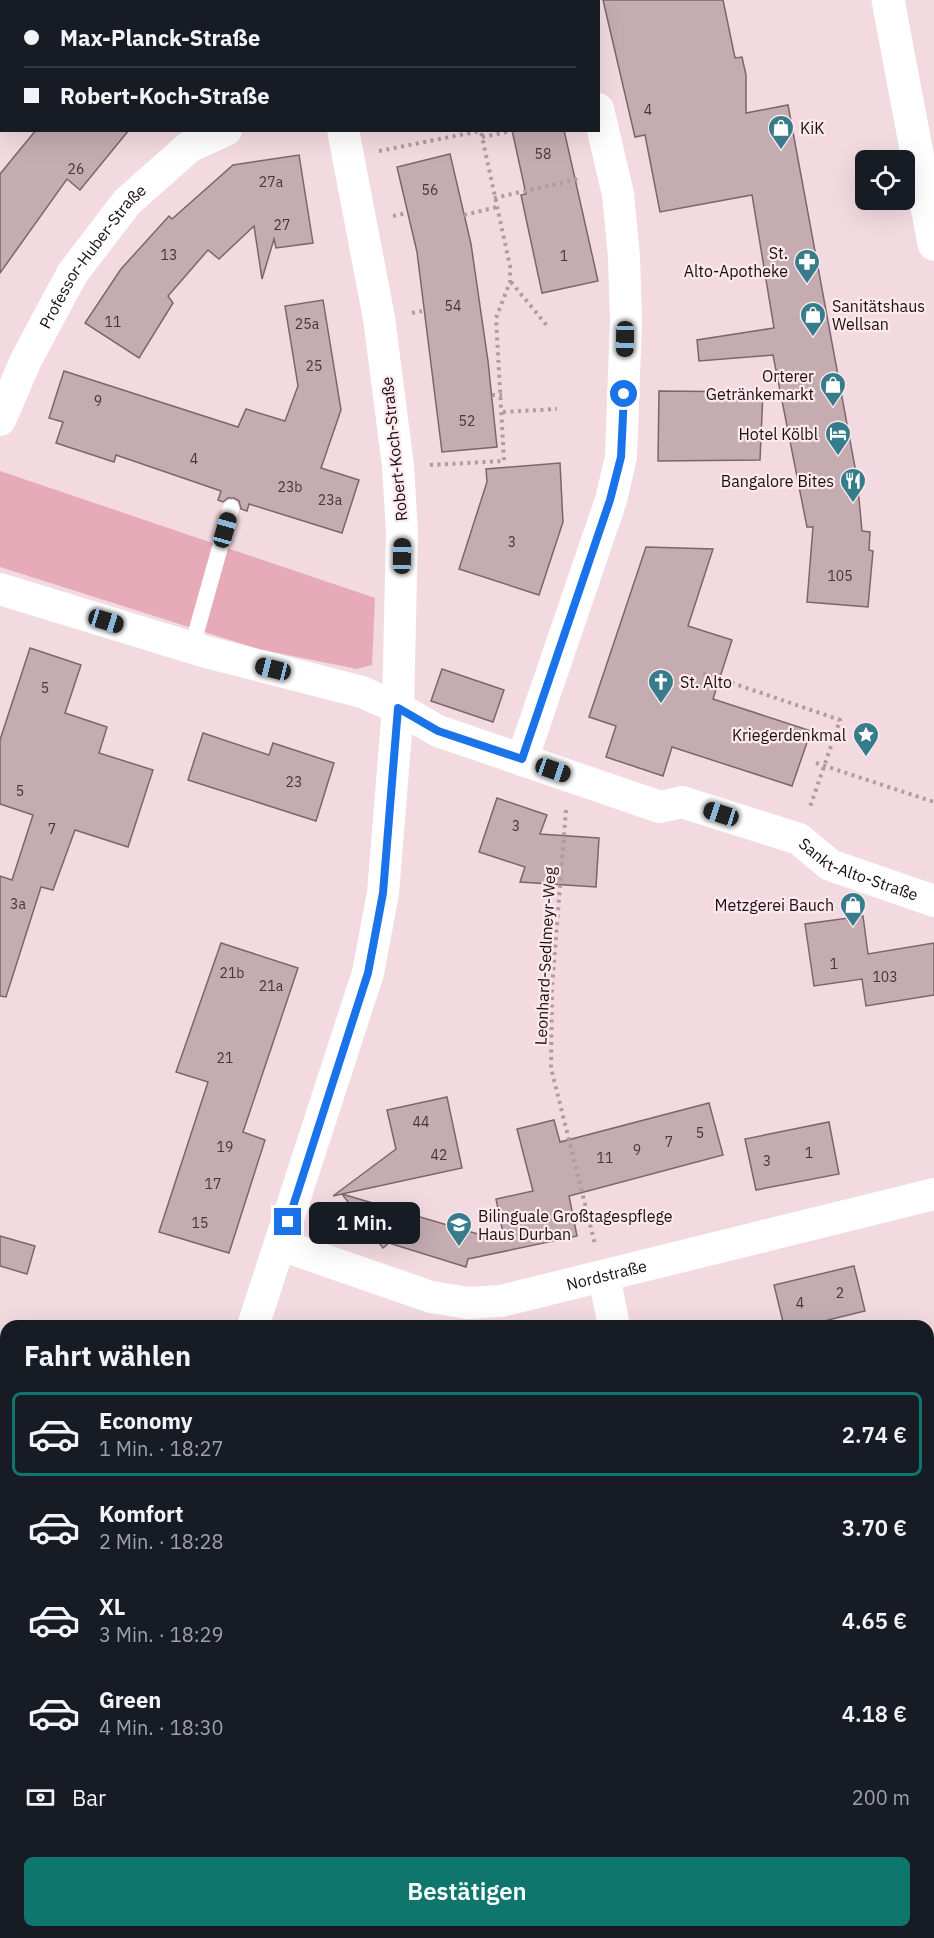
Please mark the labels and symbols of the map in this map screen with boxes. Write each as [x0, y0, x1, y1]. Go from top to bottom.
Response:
house number: 4 [644, 101, 652, 119]
shop icon: KiK [766, 113, 796, 151]
place label: KiK [800, 118, 824, 138]
house number: 58 [535, 145, 551, 163]
house number: 26 [68, 160, 84, 178]
house number: 27a [259, 173, 284, 191]
street label: Professor-Huber-Straße [35, 180, 150, 332]
house number: 56 [422, 181, 438, 199]
house number: 27 [274, 216, 290, 234]
place label: St. Alto-Apotheke [684, 243, 788, 281]
house number: 13 [161, 246, 177, 264]
house number: 1 [560, 247, 568, 265]
pharmacy icon: St. Alto-Apotheke [792, 247, 822, 285]
place label: Sanitätshaus Wellsan [832, 296, 925, 334]
house number: 54 [445, 297, 461, 315]
shop icon: Sanitätshaus Wellsan [798, 300, 828, 338]
house number: 11 [105, 313, 121, 331]
house number: 25a [295, 315, 320, 333]
car [616, 321, 634, 357]
house number: 25 [306, 357, 322, 375]
place label: Orterer Getränkemarkt [706, 366, 814, 404]
shop icon: Orterer Getränkemarkt [818, 370, 848, 408]
street label: Robert-Koch-Straße [376, 376, 412, 522]
route start [610, 380, 637, 407]
house number: 9 [94, 392, 102, 410]
house number: 52 [459, 412, 475, 430]
hotel icon: Hotel Kölbl [823, 419, 853, 457]
place label: Hotel Kölbl [739, 424, 818, 444]
house number: 4 [190, 450, 198, 468]
restaurant icon: Bangalore Bites [838, 466, 868, 504]
place label: Bangalore Bites [721, 471, 834, 491]
house number: 23b [278, 478, 302, 496]
house number: 23a [318, 491, 343, 509]
car [211, 510, 239, 550]
house number: 3 [508, 533, 516, 551]
car [393, 538, 411, 574]
house number: 105 [827, 567, 853, 585]
car [86, 607, 126, 635]
car [253, 656, 293, 682]
church icon: St. Alto [646, 667, 676, 705]
place label: St. Alto [680, 672, 732, 692]
house number: 5 [41, 679, 49, 697]
place icon: Kriegerdenkmal [851, 720, 881, 758]
place label: Kriegerdenkmal [732, 725, 846, 745]
car [533, 756, 573, 784]
house number: 23 [286, 773, 302, 791]
house number: 5 [16, 782, 24, 800]
car [701, 800, 741, 828]
house number: 3 [512, 817, 520, 835]
house number: 7 [48, 820, 56, 838]
street label: Sankt-Alto-Straße [795, 833, 921, 905]
street label: Leonhard-Sedlmeyr-Weg [530, 866, 560, 1046]
shop icon: Metzgerei Bauch [838, 890, 868, 928]
house number: 3a [10, 895, 26, 913]
place label: Metzgerei Bauch [714, 895, 834, 915]
house number: 1 [830, 955, 838, 973]
house number: 21b [220, 964, 244, 982]
house number: 103 [872, 968, 898, 986]
house number: 21a [259, 977, 284, 995]
house number: 21 [217, 1049, 233, 1067]
house number: 44 [413, 1113, 429, 1131]
house number: 5 [696, 1124, 704, 1142]
house number: 7 [665, 1133, 673, 1151]
house number: 19 [217, 1138, 233, 1156]
house number: 9 [633, 1141, 641, 1159]
house number: 1 [805, 1144, 813, 1162]
house number: 42 [431, 1146, 447, 1164]
house number: 11 [597, 1149, 613, 1167]
house number: 3 [763, 1152, 771, 1170]
house number: 17 [205, 1175, 221, 1193]
callout: 1 Min. [309, 1201, 420, 1243]
place label: Bilinguale Großtagespflege Haus Durban [478, 1206, 673, 1244]
route end [274, 1208, 301, 1235]
school or university icon: Bilinguale Großtagespflege Haus Durban [444, 1210, 474, 1248]
house number: 15 [192, 1214, 208, 1232]
street label: Nordstraße [564, 1255, 649, 1294]
house number: 2 [836, 1284, 844, 1302]
house number: 4 [796, 1294, 804, 1312]

